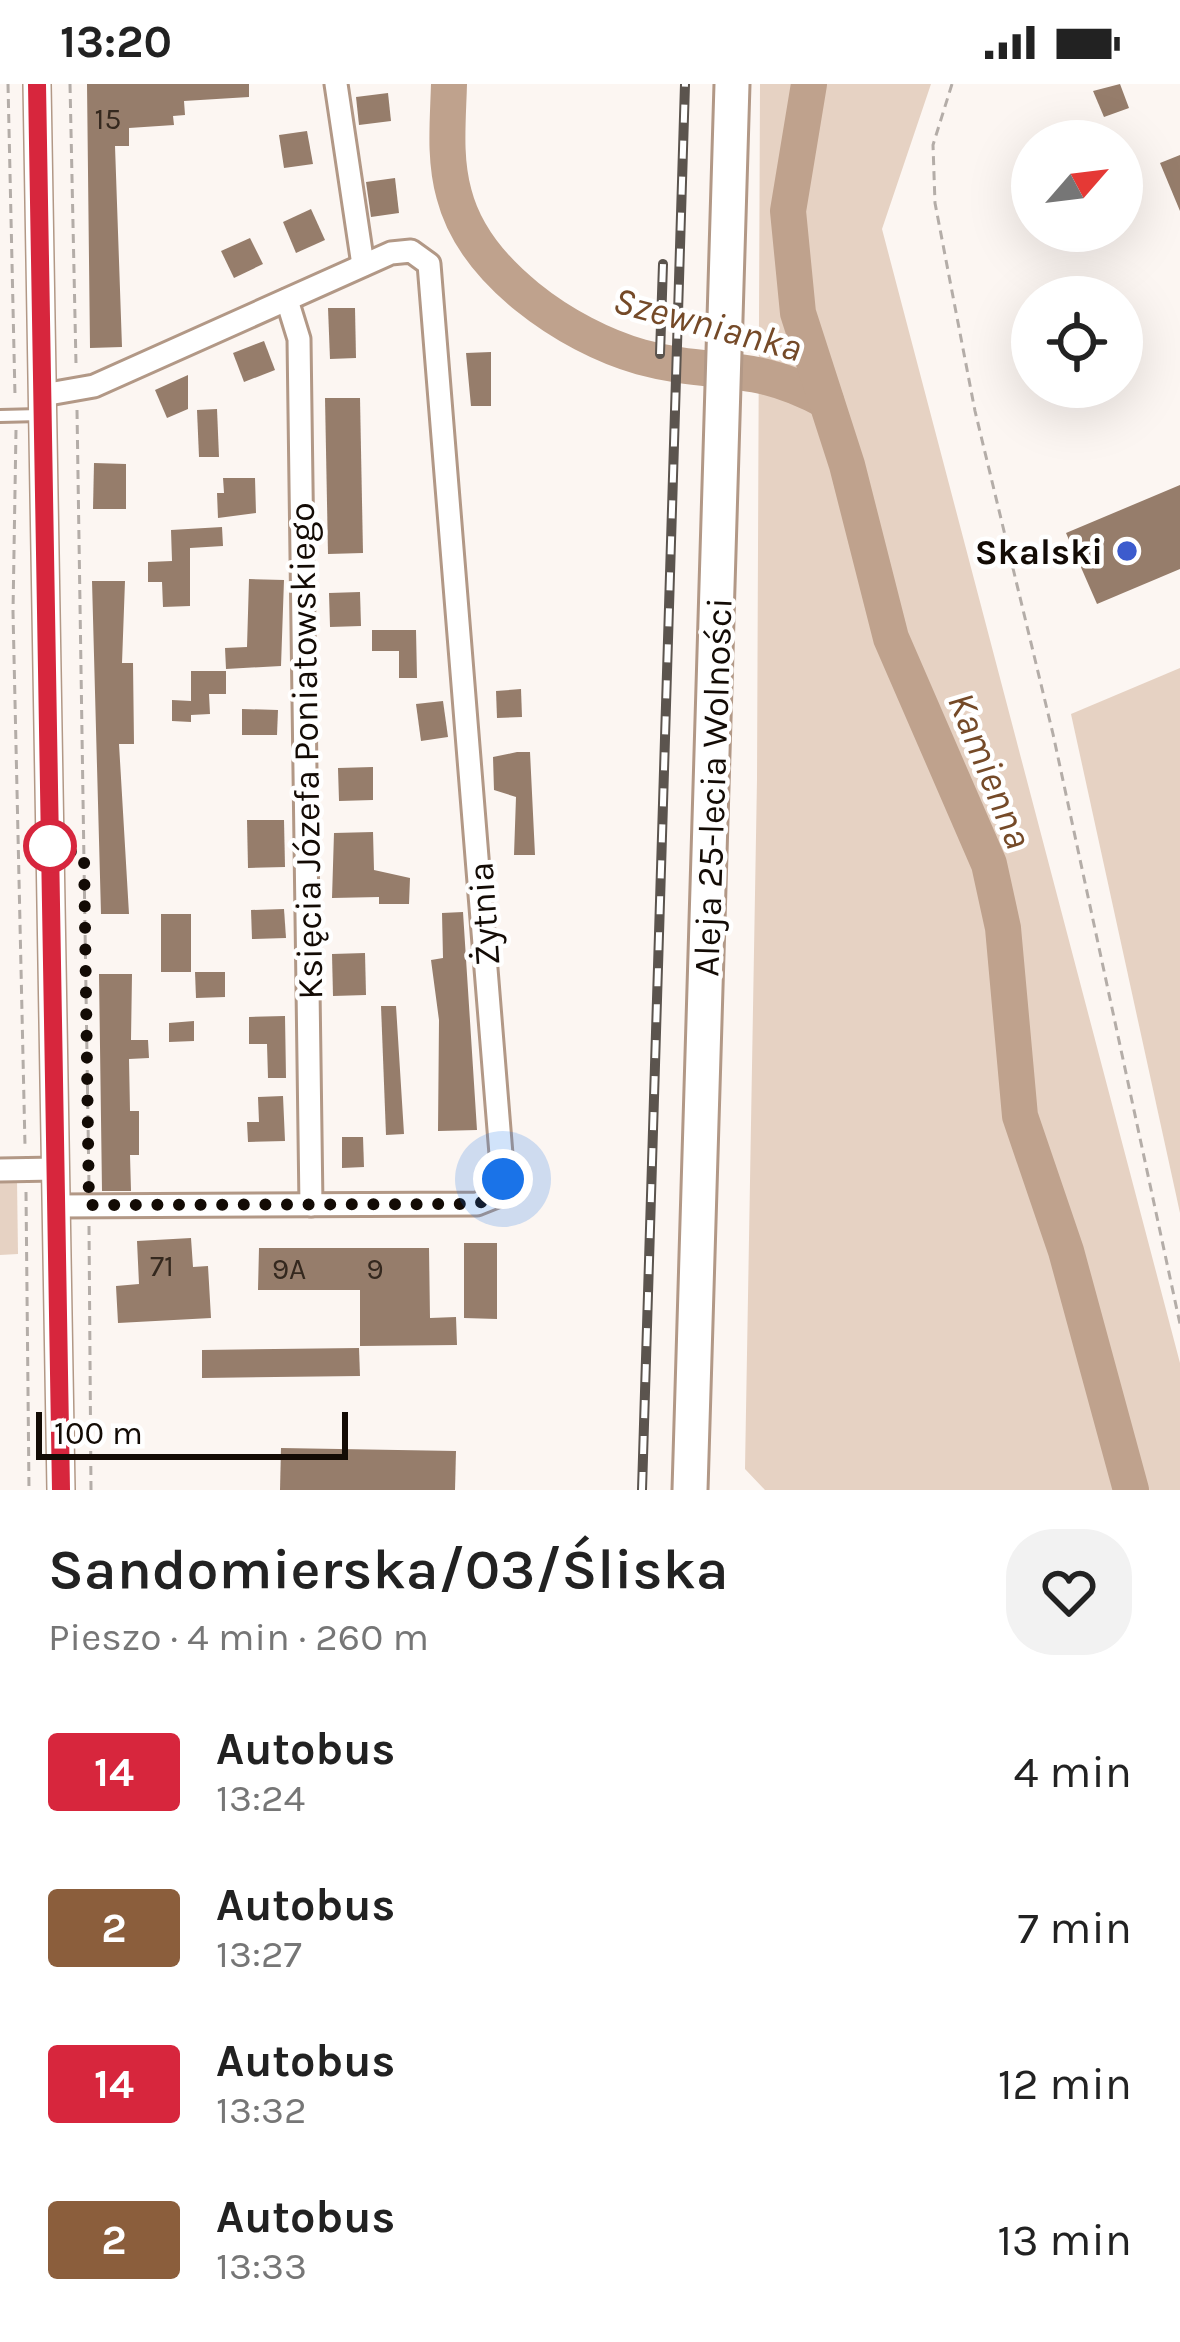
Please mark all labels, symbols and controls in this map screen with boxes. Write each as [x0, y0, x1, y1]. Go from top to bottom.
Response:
text: 13:20 [60, 16, 172, 68]
house number: 15 [95, 101, 121, 137]
north arrow [1011, 120, 1143, 252]
map controls [1011, 120, 1143, 408]
button: locate [1011, 276, 1143, 408]
water label: Szewnianka [608, 277, 807, 371]
street label: Księcia Józefa Poniatowskiego [281, 502, 331, 1000]
place label: Skalski [975, 531, 1103, 573]
marker: Skalski [1114, 538, 1140, 564]
street label: Aleja 25-lecia Wolności [685, 597, 741, 977]
water label: Kamienna [938, 686, 1042, 855]
unlabelled marker [25, 821, 75, 871]
street label: Żytnia [459, 861, 509, 967]
your location [473, 1149, 533, 1209]
house number: 71 [150, 1248, 174, 1284]
house number: 9A [272, 1251, 306, 1287]
house number: 9 [366, 1251, 384, 1287]
scale bar [36, 1406, 348, 1459]
text: 100 m [54, 1414, 143, 1452]
button: heart [1006, 1529, 1132, 1655]
text: Sandomierska/03/Śliska [48, 1536, 729, 1602]
text: Pieszo · 4 min · 260 m [48, 1614, 429, 1660]
text: Autobus [216, 1723, 395, 1775]
text: 4 min [1014, 1746, 1132, 1798]
text: 14 [94, 1747, 134, 1797]
text: 13:24 [216, 1775, 305, 1821]
text: Autobus [216, 1879, 395, 1931]
text: 7 min [1018, 1902, 1132, 1954]
text: 2 [101, 1903, 127, 1953]
text: 13:27 [216, 1931, 302, 1977]
text: Autobus [216, 2035, 395, 2087]
text: 12 min [998, 2058, 1132, 2110]
text: 14 [94, 2059, 134, 2109]
text: 13:32 [216, 2087, 307, 2133]
text: Autobus [216, 2191, 395, 2243]
text: 13 min [997, 2214, 1132, 2266]
text: 2 [101, 2215, 127, 2265]
text: 13:33 [216, 2243, 307, 2289]

